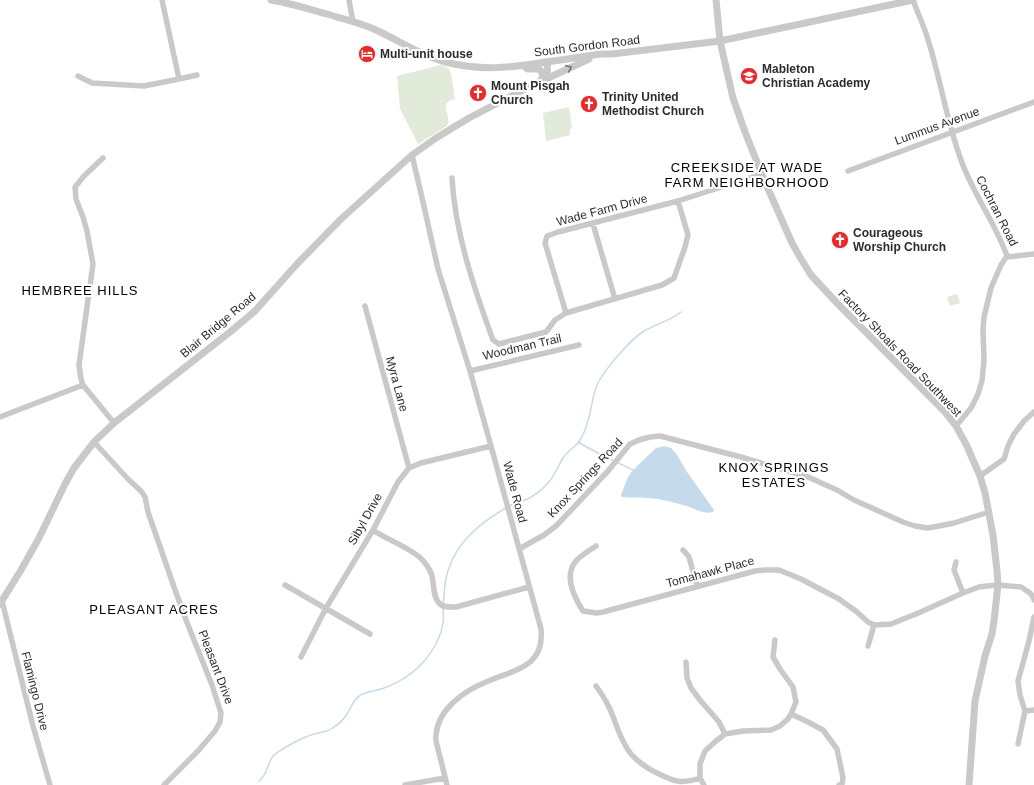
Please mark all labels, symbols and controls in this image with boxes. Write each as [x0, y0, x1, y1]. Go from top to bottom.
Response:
street label: South Gordon Road [533, 33, 641, 59]
hotel icon: Multi-unit house [357, 44, 377, 64]
place label: Multi-unit house [380, 47, 473, 61]
place label: Mableton Christian Academy [762, 62, 871, 90]
one-way arrow [564, 65, 572, 73]
school or university icon: Mableton Christian Academy [739, 66, 759, 86]
place label: Mount Pisgah Church [491, 79, 570, 107]
church icon: Mount Pisgah Church [468, 83, 488, 103]
place label: Trinity United Methodist Church [602, 90, 704, 118]
church icon: Trinity United Methodist Church [579, 94, 599, 114]
street label: Lummus Avenue [893, 104, 982, 148]
district label: CREEKSIDE AT WADE FARM NEIGHBORHOOD [664, 160, 830, 190]
street label: Cochran Road [973, 173, 1021, 249]
street label: Wade Farm Drive [555, 191, 649, 229]
place label: Courageous Worship Church [853, 226, 946, 254]
church icon: Courageous Worship Church [830, 230, 850, 250]
district label: HEMBREE HILLS [21, 283, 139, 298]
street label: Factory Shoals Road Southwest [835, 286, 965, 420]
street label: Blair Bridge Road [177, 289, 259, 361]
street label: Woodman Trail [481, 331, 563, 363]
street label: Myra Lane [383, 355, 411, 414]
street label: Knox Springs Road [545, 435, 625, 521]
street label: Wade Road [500, 460, 530, 524]
district label: KNOX SPRINGS ESTATES [719, 460, 829, 490]
street label: Sibyl Drive [345, 490, 385, 547]
street label: Tomahawk Place [664, 553, 756, 591]
district label: PLEASANT ACRES [89, 602, 219, 617]
street label: Pleasant Drive [195, 628, 237, 706]
street label: Flamingo Drive [18, 650, 52, 732]

